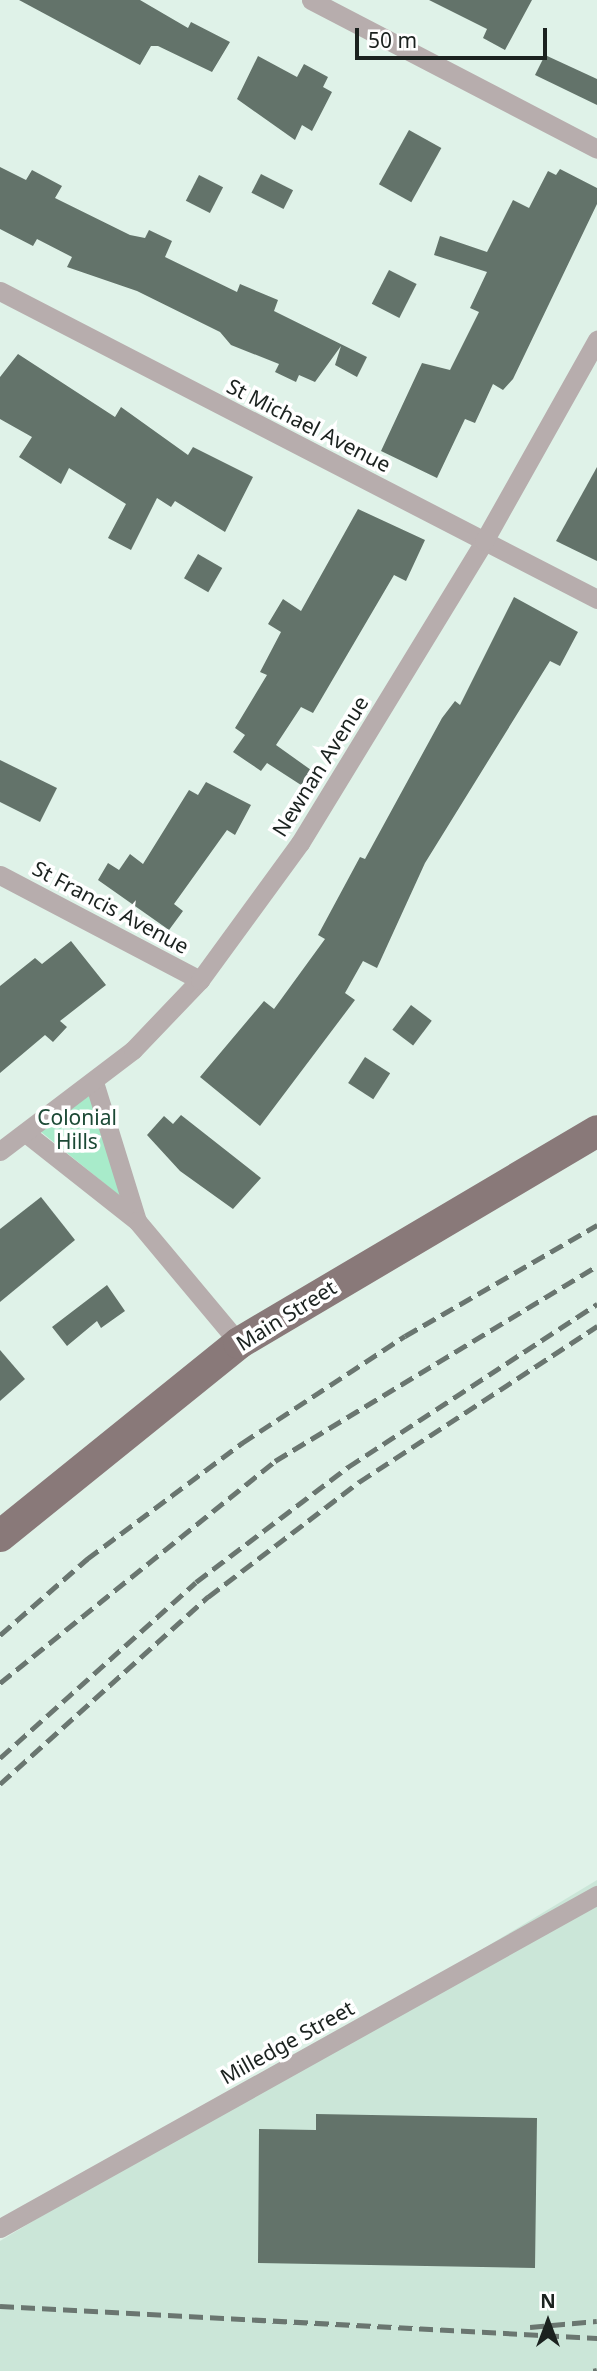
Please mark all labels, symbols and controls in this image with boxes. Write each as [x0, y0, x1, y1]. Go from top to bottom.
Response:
scale bar [359, 14, 552, 58]
text: 50 m [368, 26, 417, 54]
street label: St Michael Avenue [223, 373, 395, 477]
street label: Newnan Avenue [267, 691, 373, 841]
street label: St Francis Avenue [29, 855, 193, 959]
park label: Colonial Hills [37, 1104, 117, 1154]
street label: Main Street [231, 1274, 341, 1356]
street label: Milledge Street [216, 1995, 358, 2089]
north arrow [513, 2287, 583, 2357]
text: N [540, 2288, 556, 2314]

